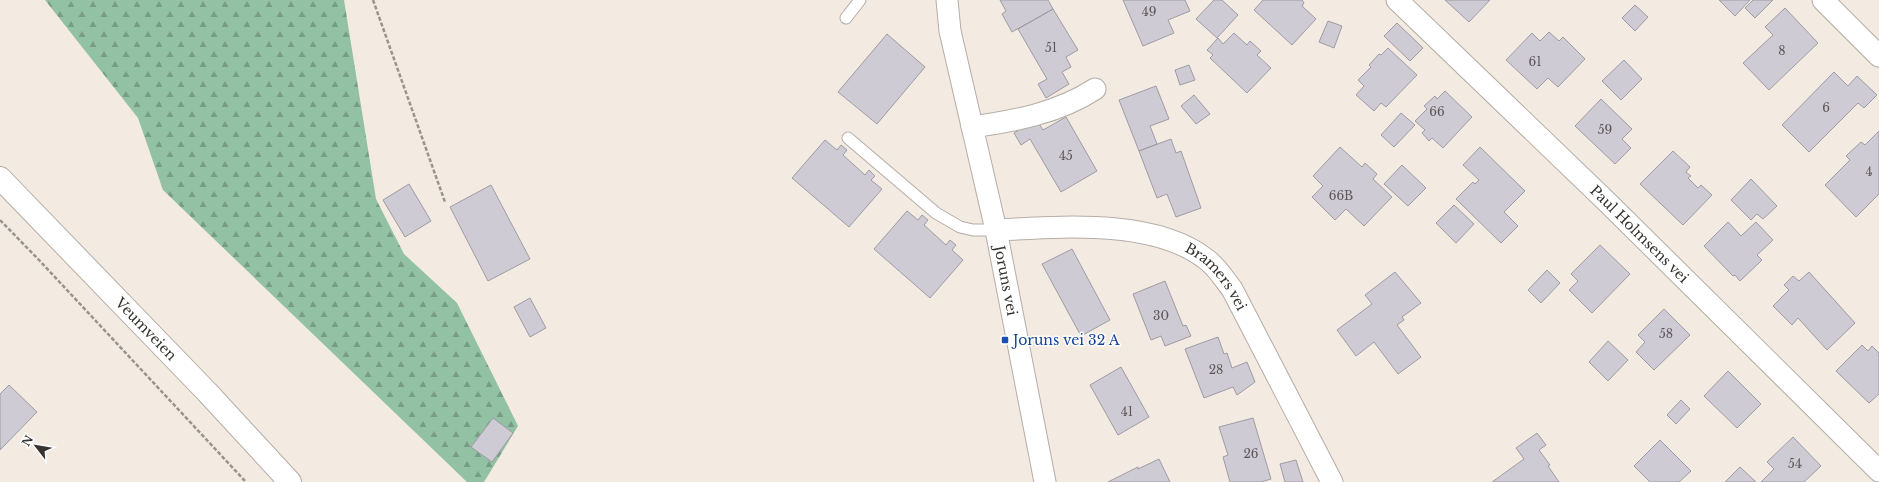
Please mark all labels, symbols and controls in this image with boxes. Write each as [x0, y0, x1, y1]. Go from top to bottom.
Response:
house number: 49 [1142, 4, 1156, 19]
house number: 51 [1045, 40, 1057, 55]
house number: 8 [1778, 43, 1786, 58]
house number: 61 [1528, 54, 1542, 69]
house number: 6 [1822, 100, 1830, 115]
house number: 66 [1429, 104, 1445, 119]
house number: 59 [1598, 122, 1612, 137]
house number: 45 [1059, 148, 1073, 163]
house number: 4 [1865, 164, 1873, 179]
street label: Paul Holmsens vei [1586, 181, 1693, 287]
house number: 66B [1329, 188, 1353, 203]
street label: Bramers vei [1182, 239, 1251, 314]
street label: Joruns vei [990, 242, 1022, 317]
street label: Veumveien [111, 293, 181, 364]
house number: 30 [1153, 308, 1169, 323]
house number: 58 [1659, 326, 1673, 341]
place label: Joruns vei 32 A [1011, 331, 1120, 349]
marker: Joruns vei 32 A [1000, 335, 1010, 345]
house number: 28 [1209, 362, 1223, 377]
house number: 41 [1121, 404, 1133, 419]
north arrow [16, 426, 56, 466]
text: N [19, 432, 36, 449]
house number: 26 [1243, 446, 1259, 461]
house number: 54 [1788, 456, 1802, 471]

